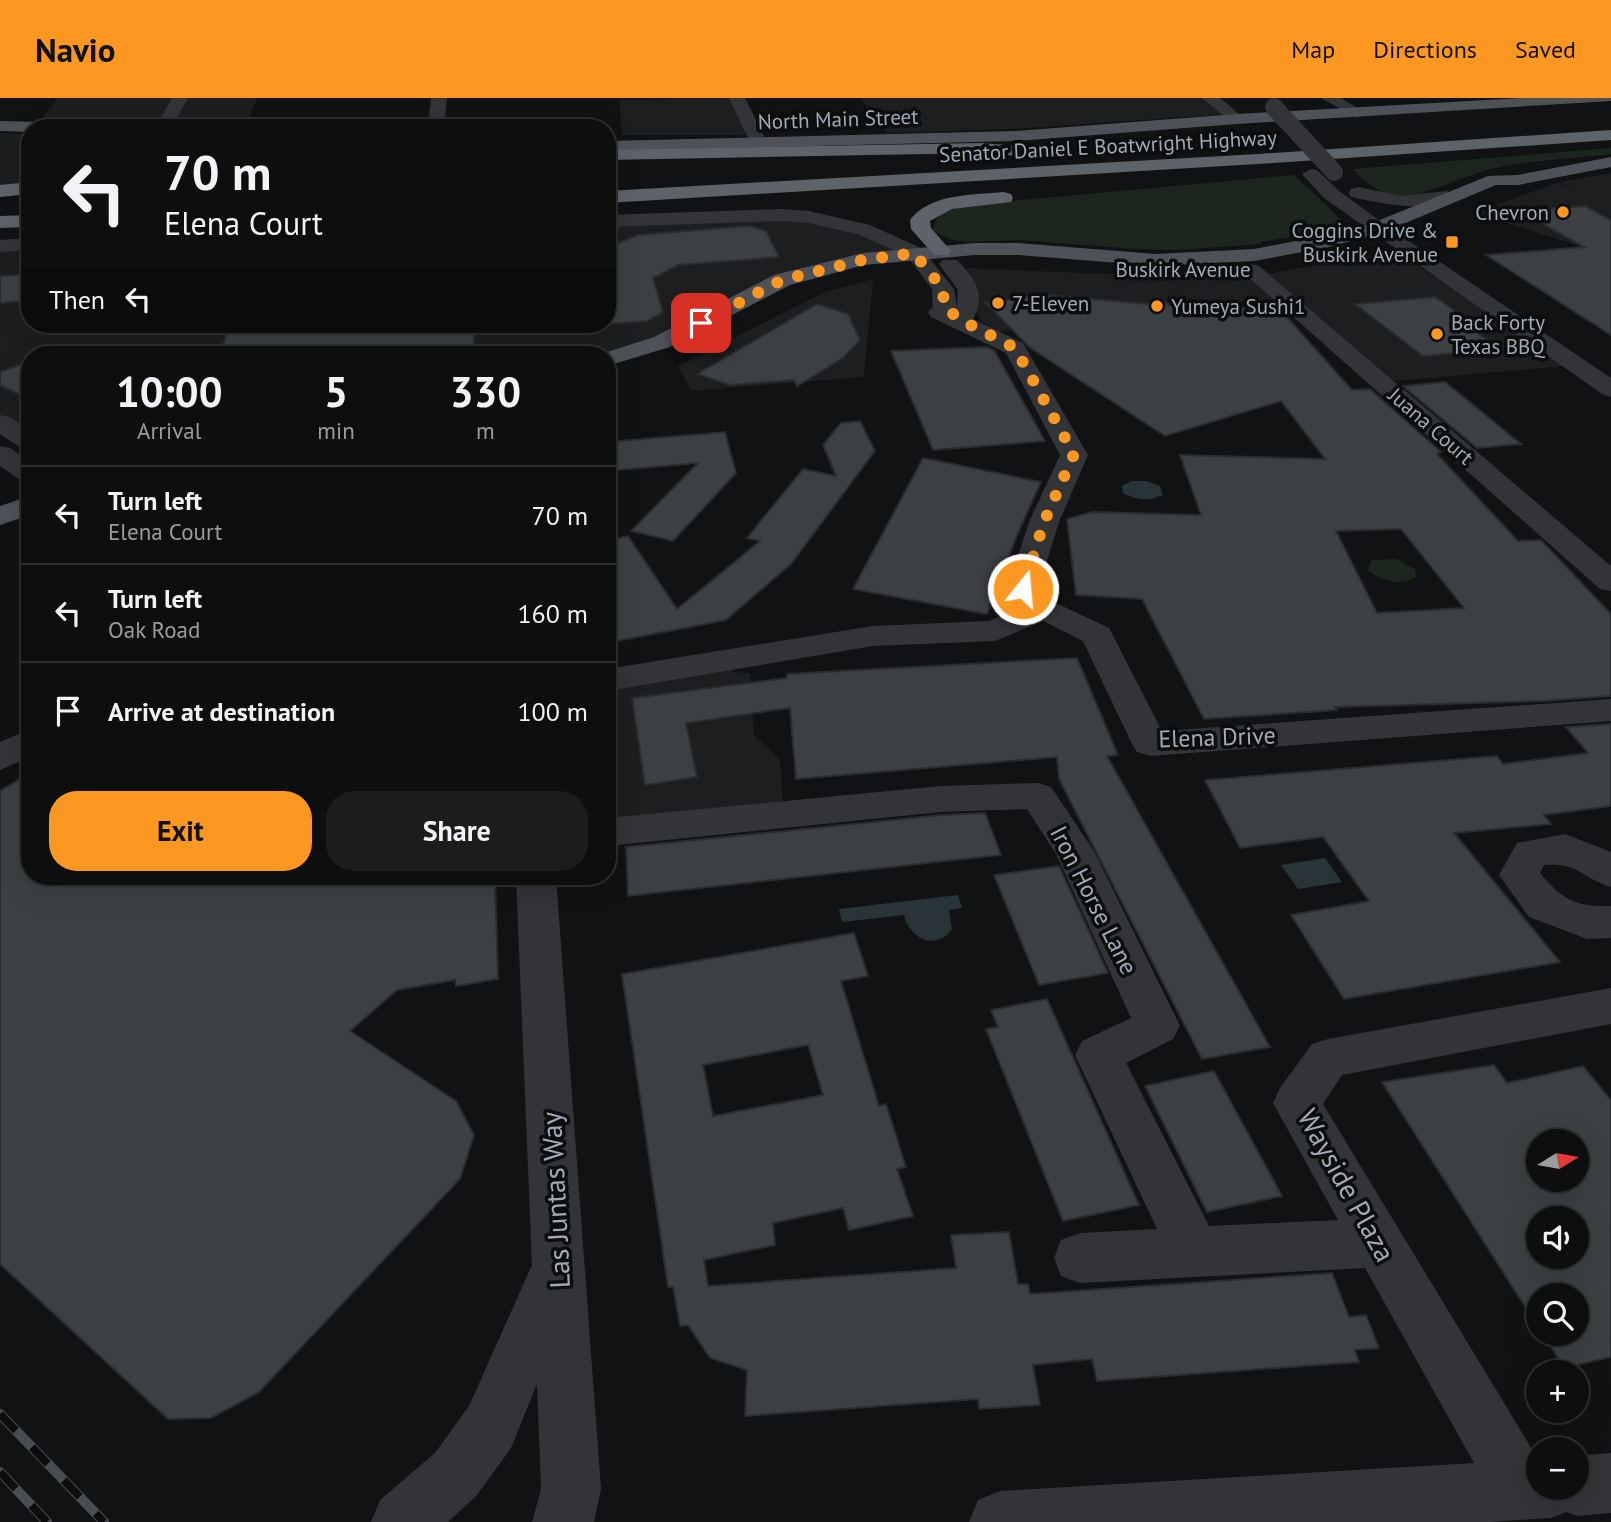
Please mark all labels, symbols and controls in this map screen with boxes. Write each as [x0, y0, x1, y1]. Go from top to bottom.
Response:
text: Navio [35, 28, 115, 71]
text: Map [1291, 34, 1335, 65]
text: Directions [1373, 34, 1477, 65]
text: Saved [1515, 34, 1576, 65]
street label: North Main Street [757, 103, 919, 135]
street label: Senator Daniel E Boatwright Highway [939, 124, 1278, 168]
text: 70 m [164, 140, 271, 204]
icon: left [49, 147, 140, 238]
place label: Chevron [1475, 199, 1549, 226]
text: Elena Court [164, 202, 323, 244]
marker: Chevron [1555, 204, 1571, 220]
place label: Coggins Drive & Buskirk Avenue [1292, 217, 1438, 268]
marker: Coggins Drive & Buskirk Avenue [1444, 234, 1460, 250]
street label: Buskirk Avenue [1115, 256, 1251, 283]
icon: left [119, 280, 157, 318]
text: Then [49, 283, 105, 316]
place label: 7-Eleven [1012, 290, 1089, 317]
pin [671, 293, 731, 353]
place label: Yumeya Sushi1 [1171, 293, 1305, 320]
marker: 7-Eleven [990, 295, 1006, 311]
marker: Yumeya Sushi1 [1149, 298, 1165, 314]
icon: arrive [682, 304, 720, 342]
place label: Back Forty Texas BBQ [1451, 309, 1545, 360]
marker: Back Forty Texas BBQ [1429, 326, 1445, 342]
text: 10:00 [116, 364, 222, 419]
text: 5 [324, 364, 348, 419]
text: 330 [450, 364, 521, 419]
street label: Juana Court [1382, 381, 1479, 470]
text: Arrival [137, 416, 201, 445]
text: min [317, 416, 355, 445]
text: m [476, 416, 495, 445]
text: Turn left [108, 484, 202, 517]
icon: left [49, 496, 87, 534]
text: 70 m [532, 499, 588, 532]
text: Elena Court [108, 517, 222, 546]
position arrow [986, 552, 1060, 626]
text: Turn left [108, 582, 202, 615]
icon: left [49, 594, 87, 632]
text: 160 m [517, 597, 588, 630]
text: Oak Road [108, 615, 200, 644]
icon: arrive [49, 692, 87, 730]
text: Arrive at destination [108, 695, 335, 728]
text: 100 m [517, 695, 588, 728]
street label: Elena Drive [1158, 719, 1276, 755]
button: Exit [49, 791, 312, 871]
button: Share [326, 791, 588, 871]
street label: Iron Horse Lane [1043, 821, 1145, 979]
street label: Wayside Plaza [1290, 1102, 1404, 1268]
street label: Las Juntas Way [532, 1111, 578, 1289]
north arrow [1526, 1129, 1589, 1192]
map controls [1526, 1129, 1589, 1500]
button: sound [1526, 1206, 1589, 1269]
button: search [1526, 1283, 1589, 1346]
button: + [1526, 1360, 1589, 1423]
button: − [1526, 1437, 1589, 1500]

